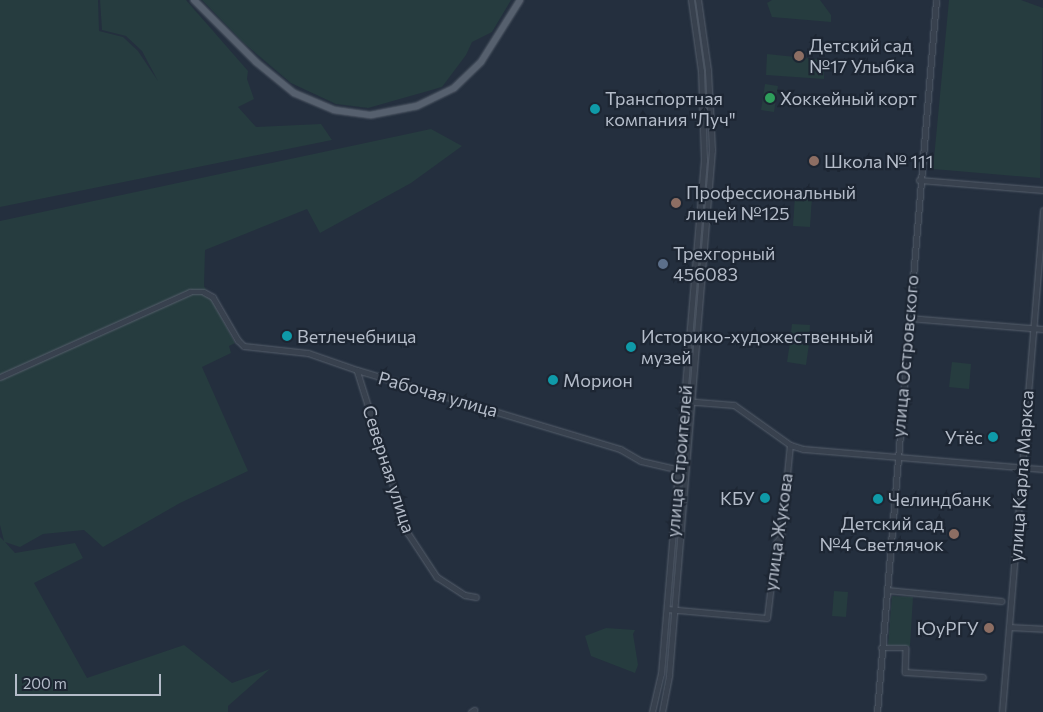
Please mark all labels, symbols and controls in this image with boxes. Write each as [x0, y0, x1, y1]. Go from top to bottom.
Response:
place label: Детский сад №17 Улыбка [809, 35, 914, 78]
marker: Детский сад №17 Улыбка [793, 50, 805, 62]
place label: Хоккейный корт [780, 87, 917, 109]
place label: Транспортная компания "Луч" [605, 88, 736, 130]
marker: Хоккейный корт [764, 92, 776, 104]
marker: Транспортная компания "Луч" [589, 103, 601, 115]
place label: Школа № 111 [824, 150, 933, 172]
marker: Школа № 111 [808, 155, 820, 167]
place label: Профессиональный лицей №125 [686, 182, 856, 224]
marker: Профессиональный лицей №125 [670, 197, 682, 209]
place label: Трехгорный 456083 [673, 243, 775, 286]
marker: Трехгорный 456083 [657, 258, 669, 270]
street label: улица Островского [887, 274, 923, 438]
place label: Ветлечебница [297, 325, 416, 347]
place label: Историко-художественный музей [641, 326, 873, 368]
marker: Ветлечебница [281, 330, 293, 342]
marker: Историко-художественный музей [625, 341, 637, 353]
street label: Рабочая улица [376, 367, 500, 421]
place label: Морион [563, 369, 633, 391]
marker: Морион [547, 374, 559, 386]
street label: улица Строителей [662, 384, 696, 538]
street label: улица Карла Маркса [1004, 389, 1038, 563]
street label: Северная улица [358, 402, 420, 536]
place label: Утёс [945, 426, 983, 448]
marker: Утёс [987, 431, 999, 443]
street label: улица Жукова [759, 472, 797, 592]
place label: КБУ [720, 487, 755, 509]
place label: Челиндбанк [888, 488, 991, 510]
marker: КБУ [759, 492, 771, 504]
marker: Челиндбанк [872, 493, 884, 505]
place label: Детский сад №4 Светлячок [819, 513, 944, 556]
marker: Детский сад №4 Светлячок [948, 528, 960, 540]
place label: ЮуРГУ [917, 617, 979, 639]
marker: ЮуРГУ [983, 622, 995, 634]
scale bar [18, 664, 164, 696]
text: 200 m [23, 674, 67, 692]

